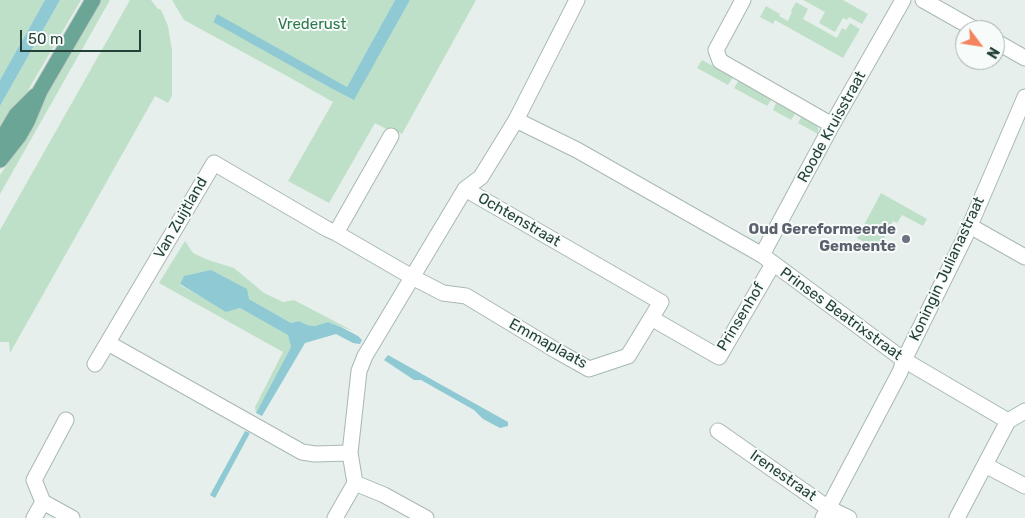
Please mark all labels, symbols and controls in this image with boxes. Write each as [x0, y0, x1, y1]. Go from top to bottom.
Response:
park label: Vrederust [278, 16, 346, 34]
scale bar [22, 20, 144, 52]
north arrow [955, 20, 1005, 70]
text: 50 m [28, 30, 63, 48]
text: N [983, 44, 1002, 61]
street label: Roode Kruisstraat [794, 68, 870, 186]
street label: Van Zuijtland [150, 174, 212, 262]
street label: Ochtenstraat [475, 189, 563, 251]
street label: Koningin Julianastraat [906, 194, 988, 344]
place label: Oud Gereformeerde Gemeente [749, 221, 896, 256]
marker: Oud Gereformeerde Gemeente [900, 233, 912, 245]
street label: Prinses Beatrixstraat [776, 264, 906, 364]
street label: Prinsenhof [714, 280, 768, 354]
street label: Emmaplaats [506, 315, 590, 373]
street label: Irenestraat [746, 447, 820, 505]

